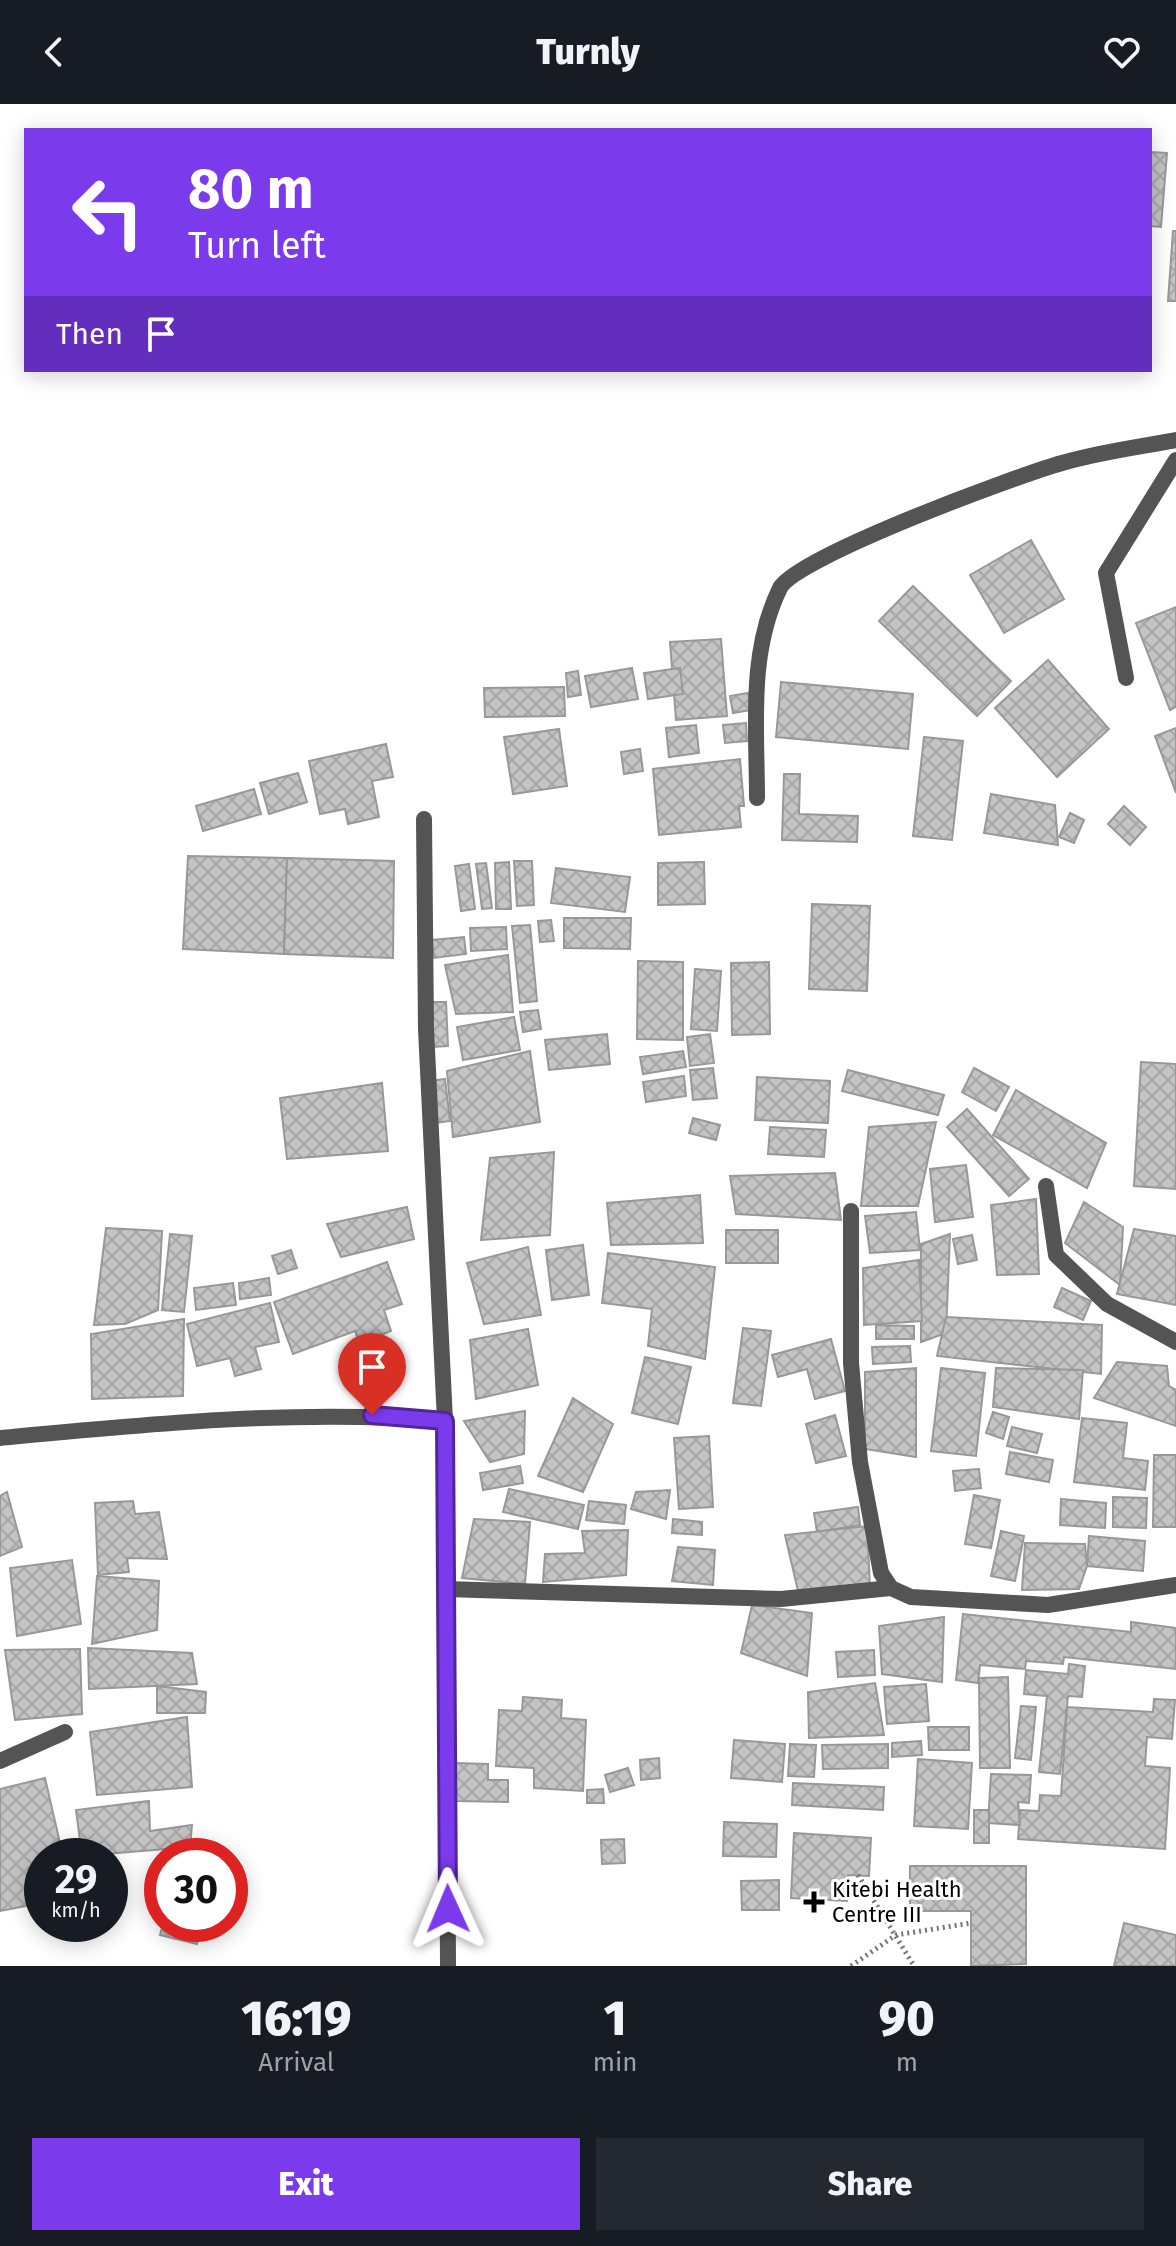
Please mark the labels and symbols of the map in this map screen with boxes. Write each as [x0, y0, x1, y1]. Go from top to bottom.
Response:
pin [338, 1333, 406, 1415]
speed limit sign: 30 [144, 1838, 248, 1942]
position arrow [406, 1867, 490, 1951]
place label: Kitebi Health Centre III [832, 1876, 962, 1928]
marker: Kitebi Health Centre III [803, 1891, 825, 1913]

